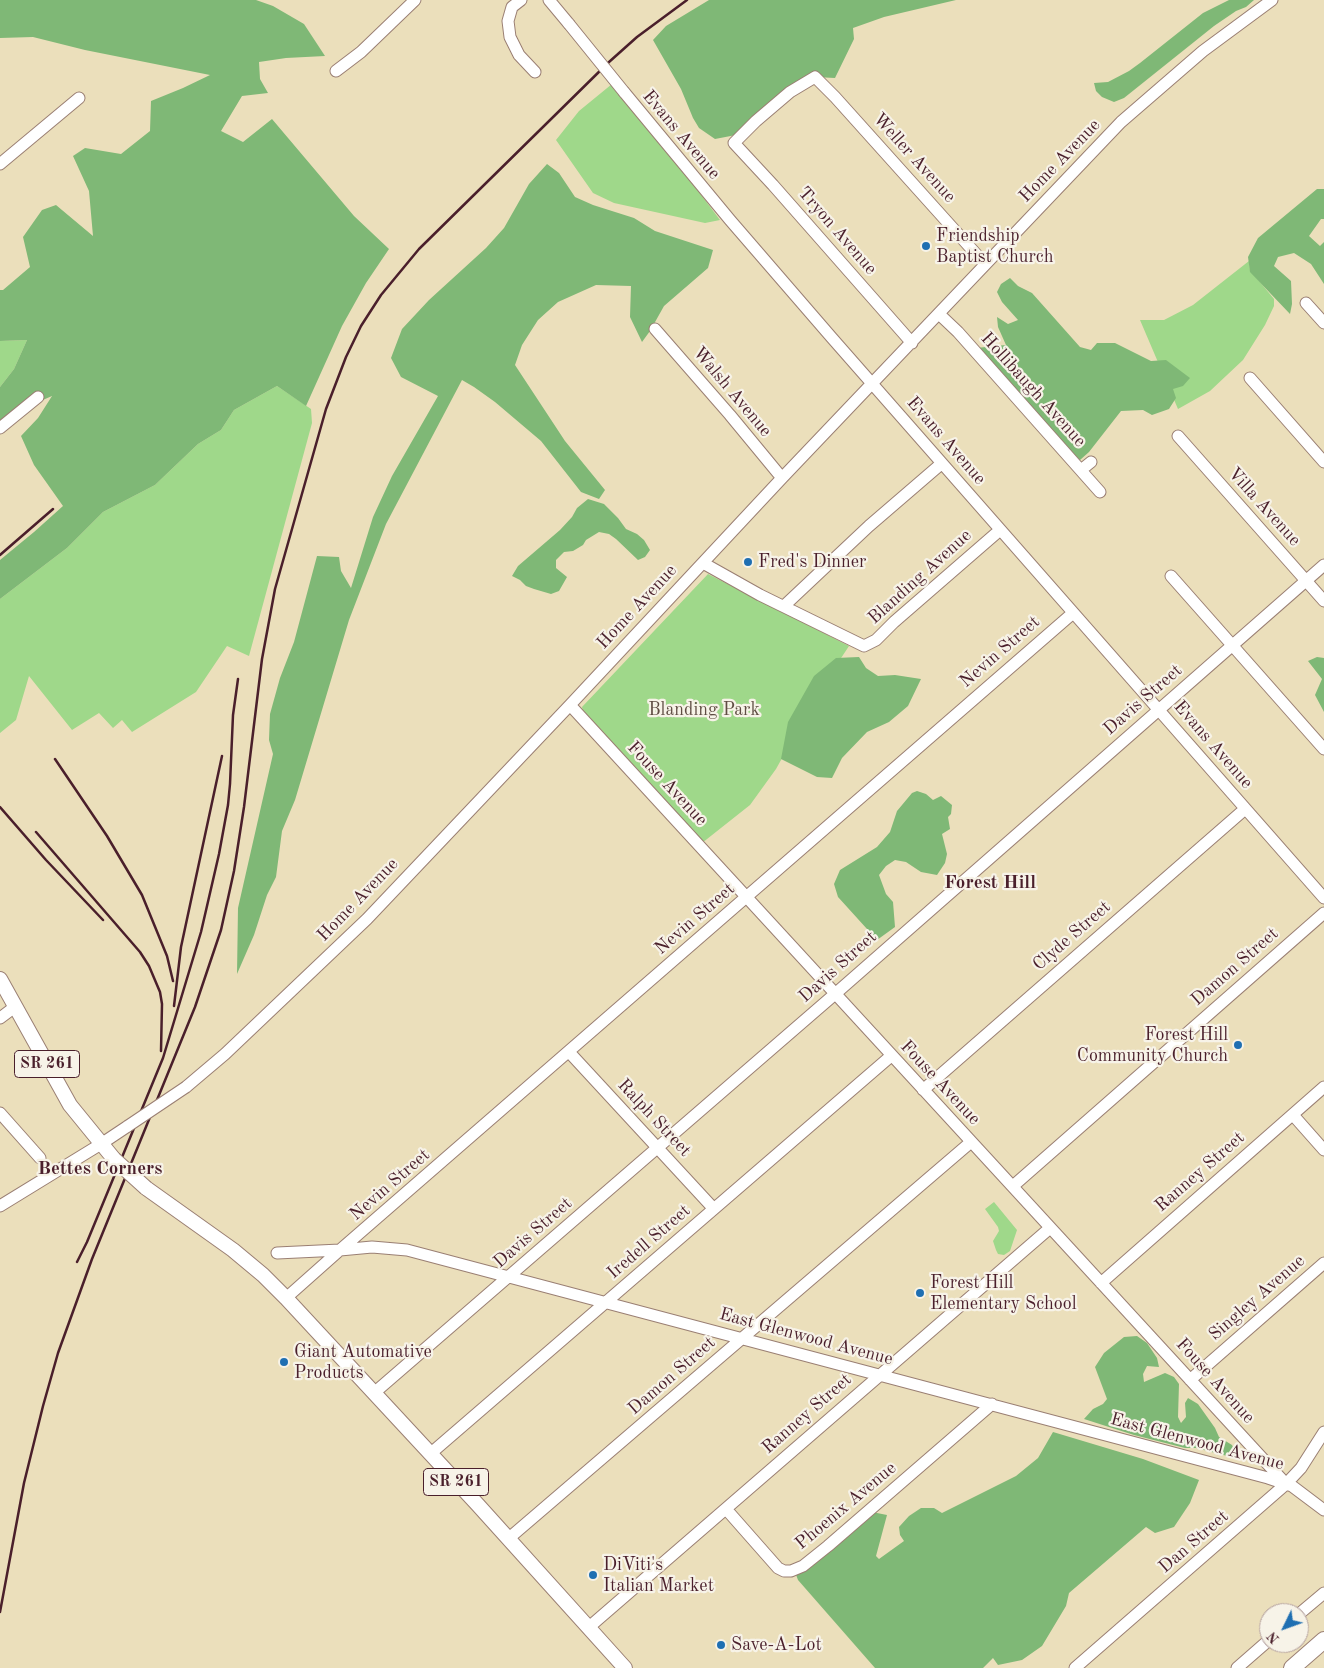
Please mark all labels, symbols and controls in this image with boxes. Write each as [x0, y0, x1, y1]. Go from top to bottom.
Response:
street label: Evans Avenue [637, 86, 725, 184]
street label: Weller Avenue [868, 109, 960, 207]
street label: Home Avenue [1015, 115, 1105, 207]
street label: Tryon Avenue [793, 182, 881, 280]
place label: Friendship Baptist Church [936, 225, 1053, 268]
marker: Friendship Baptist Church [920, 240, 932, 252]
street label: Hollibaugh Avenue [976, 328, 1090, 452]
street label: Walsh Avenue [688, 342, 776, 442]
street label: Evans Avenue [902, 392, 990, 490]
street label: Villa Avenue [1223, 463, 1305, 551]
street label: Blanding Avenue [864, 525, 976, 629]
place label: Fred's Dinner [758, 551, 866, 573]
marker: Fred's Dinner [742, 556, 754, 568]
street label: Home Avenue [592, 560, 682, 654]
street label: Nevin Street [956, 611, 1044, 693]
street label: Davis Street [1099, 660, 1187, 740]
street label: Evans Avenue [1169, 696, 1257, 794]
park label: Blanding Park [648, 699, 760, 721]
street label: Fouse Avenue [622, 737, 712, 831]
street label: Home Avenue [313, 854, 403, 946]
district label: Forest Hill [944, 872, 1036, 894]
street label: Nevin Street [651, 878, 739, 960]
street label: Clyde Street [1029, 896, 1115, 976]
street label: Damon Street [1187, 923, 1283, 1011]
street label: Davis Street [795, 926, 881, 1008]
place label: Forest Hill Community Church [1077, 1024, 1228, 1066]
street label: Fouse Avenue [895, 1036, 985, 1130]
marker: Forest Hill Community Church [1232, 1039, 1244, 1051]
road number: SR 261 [15, 1050, 80, 1078]
street label: Ralph Street [613, 1075, 695, 1161]
street label: Ranney Street [1151, 1127, 1249, 1217]
street label: Nevin Street [346, 1144, 434, 1226]
district label: Bettes Corners [37, 1158, 163, 1180]
street label: Davis Street [489, 1193, 577, 1273]
street label: Iredell Street [603, 1200, 695, 1284]
street label: Singley Avenue [1205, 1250, 1309, 1346]
place label: Forest Hill Elementary School [930, 1272, 1077, 1315]
marker: Forest Hill Elementary School [914, 1287, 926, 1299]
street label: East Glenwood Avenue [717, 1303, 895, 1371]
street label: Damon Street [624, 1332, 720, 1420]
street label: Fouse Avenue [1171, 1334, 1259, 1428]
place label: Giant Automative Products [294, 1341, 432, 1384]
marker: Giant Automative Products [278, 1356, 290, 1368]
street label: Ranney Street [758, 1369, 856, 1459]
street label: East Glenwood Avenue [1108, 1408, 1286, 1476]
street label: Phoenix Avenue [791, 1457, 901, 1555]
road number: SR 261 [424, 1468, 488, 1495]
street label: Dan Street [1155, 1506, 1233, 1578]
place label: DiViti's Italian Market [603, 1554, 714, 1596]
marker: DiViti's Italian Market [587, 1569, 599, 1581]
north arrow [1259, 1603, 1309, 1653]
text: N [1265, 1629, 1282, 1646]
place label: Save-A-Lot [731, 1634, 822, 1656]
marker: Save-A-Lot [715, 1639, 727, 1651]

